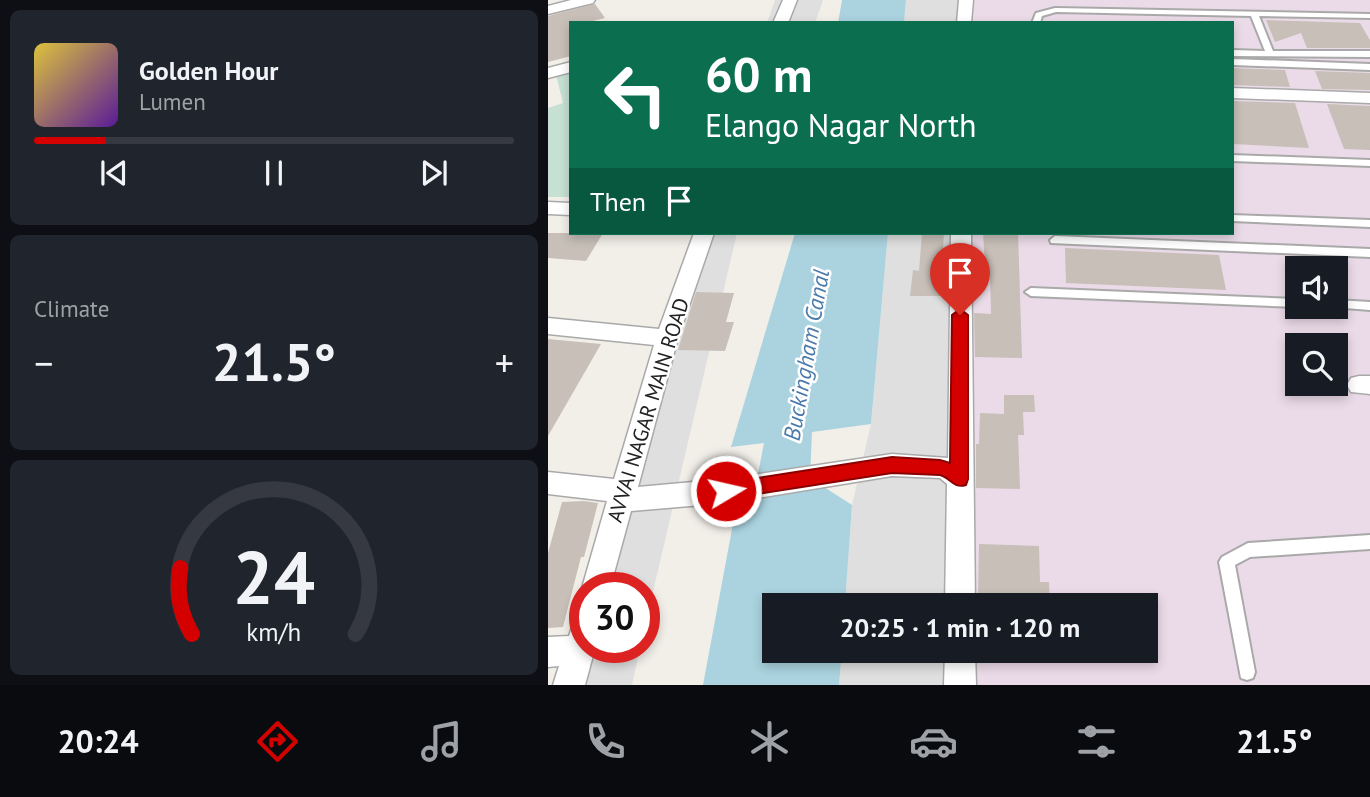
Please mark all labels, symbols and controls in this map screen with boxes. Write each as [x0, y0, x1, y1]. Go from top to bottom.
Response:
text: 60 m [705, 42, 812, 106]
icon: left [590, 49, 681, 140]
text: Golden Hour [139, 54, 278, 87]
text: Lumen [139, 87, 206, 116]
text: Elango Nagar North [705, 104, 977, 146]
icon: previous [95, 154, 133, 192]
icon: pause [255, 154, 293, 192]
icon: next [415, 154, 453, 192]
icon: arrive [660, 182, 698, 220]
text: Then [590, 185, 646, 218]
pin [930, 243, 990, 315]
icon: arrive [941, 254, 979, 292]
map controls [1285, 256, 1348, 396]
button: sound [1285, 256, 1348, 319]
water label: Buckingham Canal [777, 267, 835, 443]
text: Climate [34, 294, 109, 323]
street label: AVVAI NAGAR MAIN ROAD [601, 294, 695, 526]
text: 21.5° [212, 328, 336, 395]
button: search [1285, 333, 1348, 396]
text: − [34, 338, 53, 387]
text: + [495, 338, 514, 387]
position arrow [689, 454, 763, 528]
text: 24 [233, 530, 315, 624]
speed limit sign: 30 [569, 572, 660, 663]
text: 20:25 · 1 min · 120 m [840, 611, 1080, 644]
text: km/h [247, 615, 301, 647]
icon: directions [253, 717, 302, 766]
icon: music [417, 717, 466, 766]
icon: phone [581, 717, 630, 766]
icon: climate [745, 717, 794, 766]
icon: car [909, 717, 958, 766]
icon: filters [1072, 717, 1121, 766]
text: 20:24 [57, 720, 139, 762]
text: 21.5° [1236, 720, 1313, 762]

